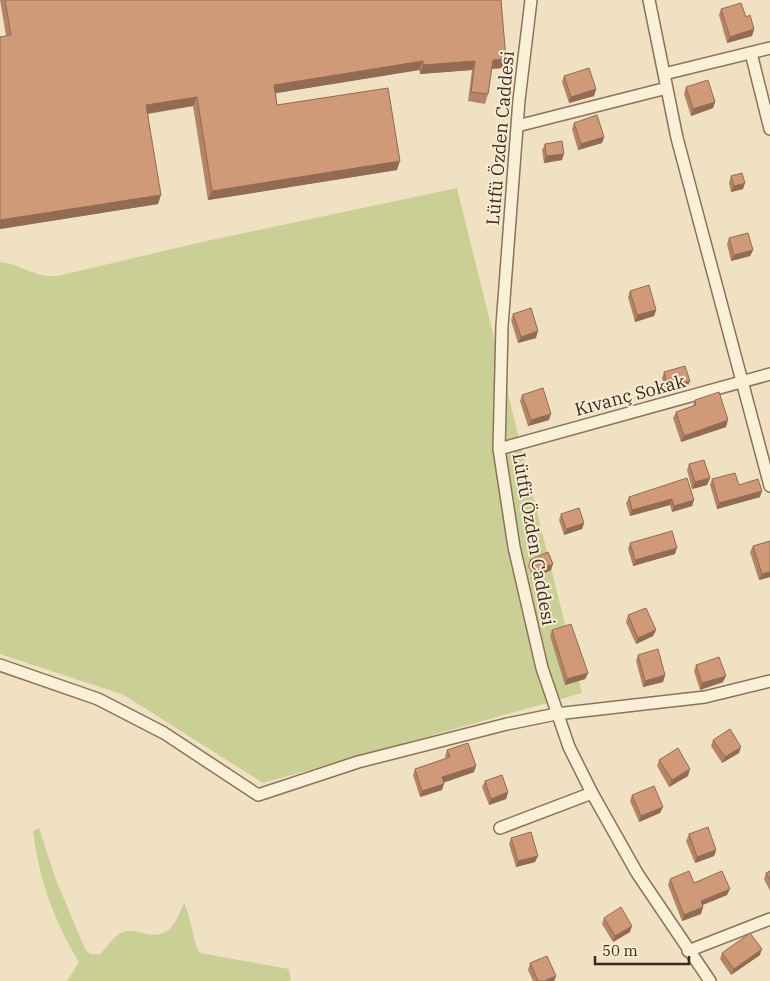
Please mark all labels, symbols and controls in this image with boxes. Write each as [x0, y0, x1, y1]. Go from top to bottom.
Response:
street label: Lütfü Özden Caddesi [481, 50, 519, 226]
street label: Kıvanç Sokak [572, 369, 688, 421]
street label: Lütfü Özden Caddesi [507, 451, 561, 627]
scale bar [595, 934, 689, 966]
text: 50 m [602, 941, 638, 960]

